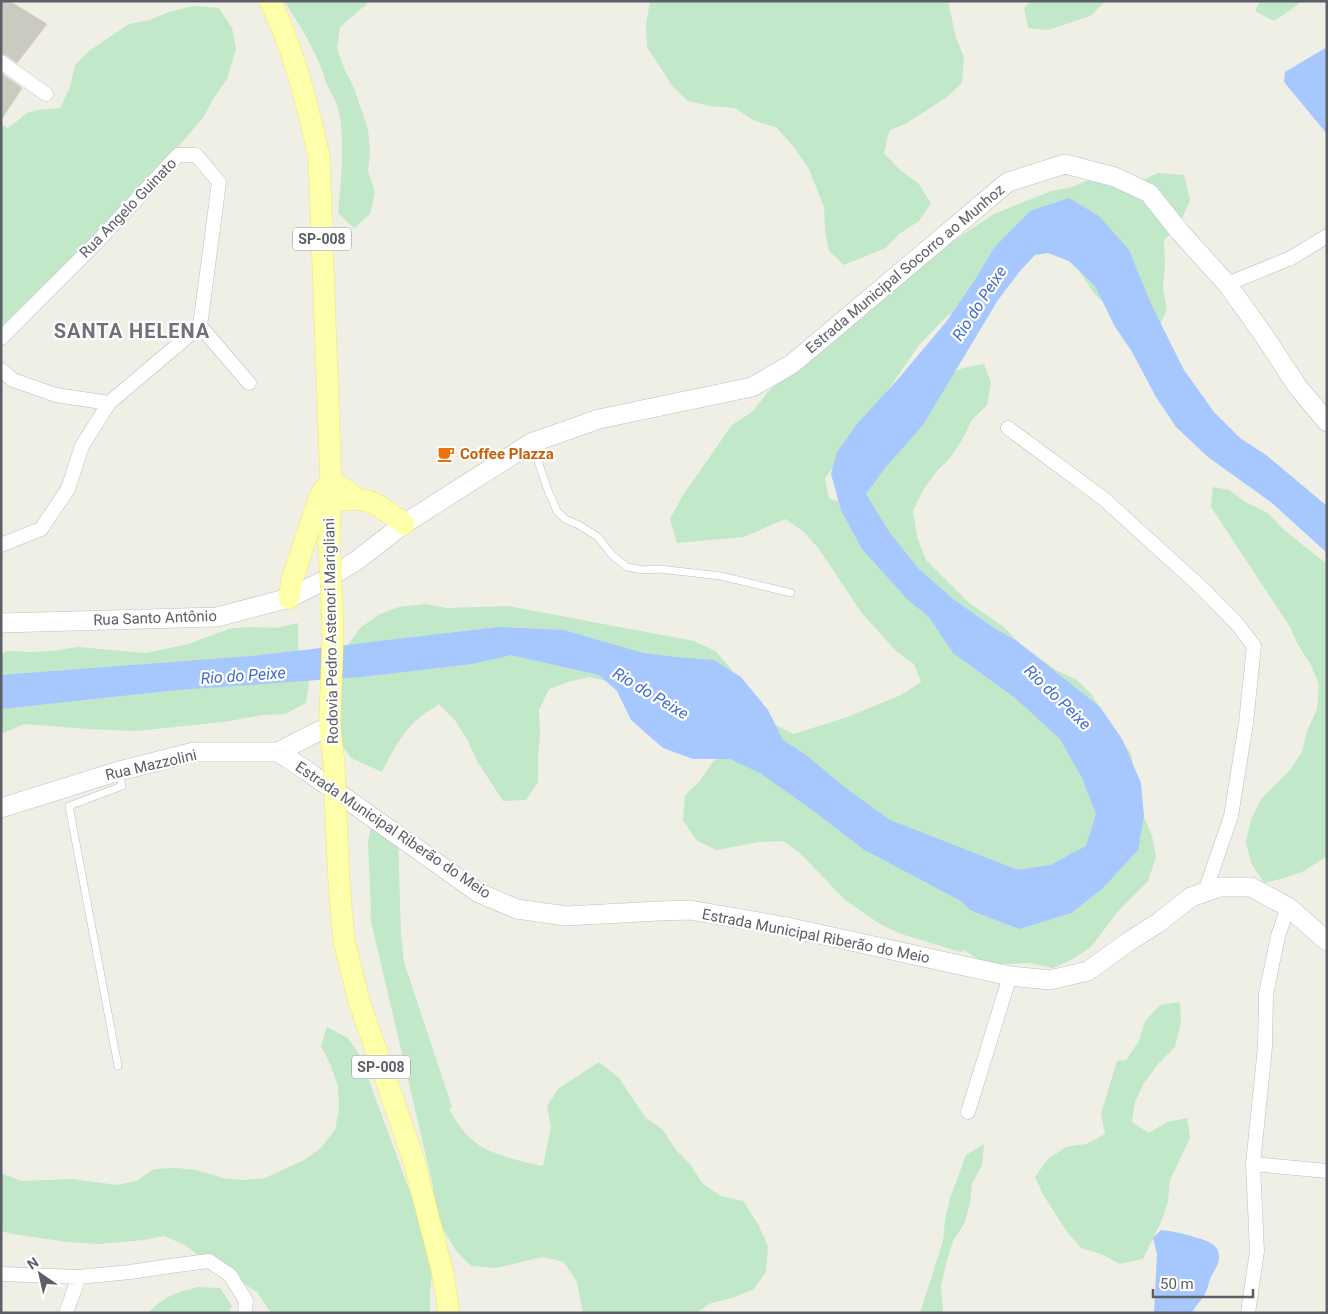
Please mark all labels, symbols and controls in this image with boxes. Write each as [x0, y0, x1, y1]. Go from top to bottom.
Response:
street label: Rua Angelo Guinato [76, 154, 180, 262]
street label: Estrada Municipal Socorro ao Munhoz [802, 181, 1008, 357]
road number: SP-008 [293, 228, 351, 250]
water label: Rio do Peixe [948, 262, 1011, 344]
district label: SANTA HELENA [54, 319, 210, 343]
cafe icon: Coffee Plazza [436, 444, 456, 464]
place label: Coffee Plazza [460, 445, 554, 463]
street label: Rodovia Pedro Astenori Marigliani [320, 518, 342, 744]
street label: Rua Santo Antônio [93, 607, 217, 629]
water label: Rio do Peixe [1020, 661, 1095, 734]
water label: Rio do Peixe [200, 663, 286, 688]
water label: Rio do Peixe [609, 663, 692, 723]
street label: Rua Mazzolini [104, 746, 198, 784]
street label: Estrada Municipal Riberão do Meio [292, 758, 494, 902]
street label: Estrada Municipal Riberão do Meio [701, 905, 931, 967]
road number: SP-008 [352, 1056, 410, 1078]
north arrow [15, 1249, 65, 1299]
text: N [24, 1254, 41, 1273]
scale bar [1153, 1266, 1253, 1298]
text: 50 m [1160, 1275, 1194, 1293]

